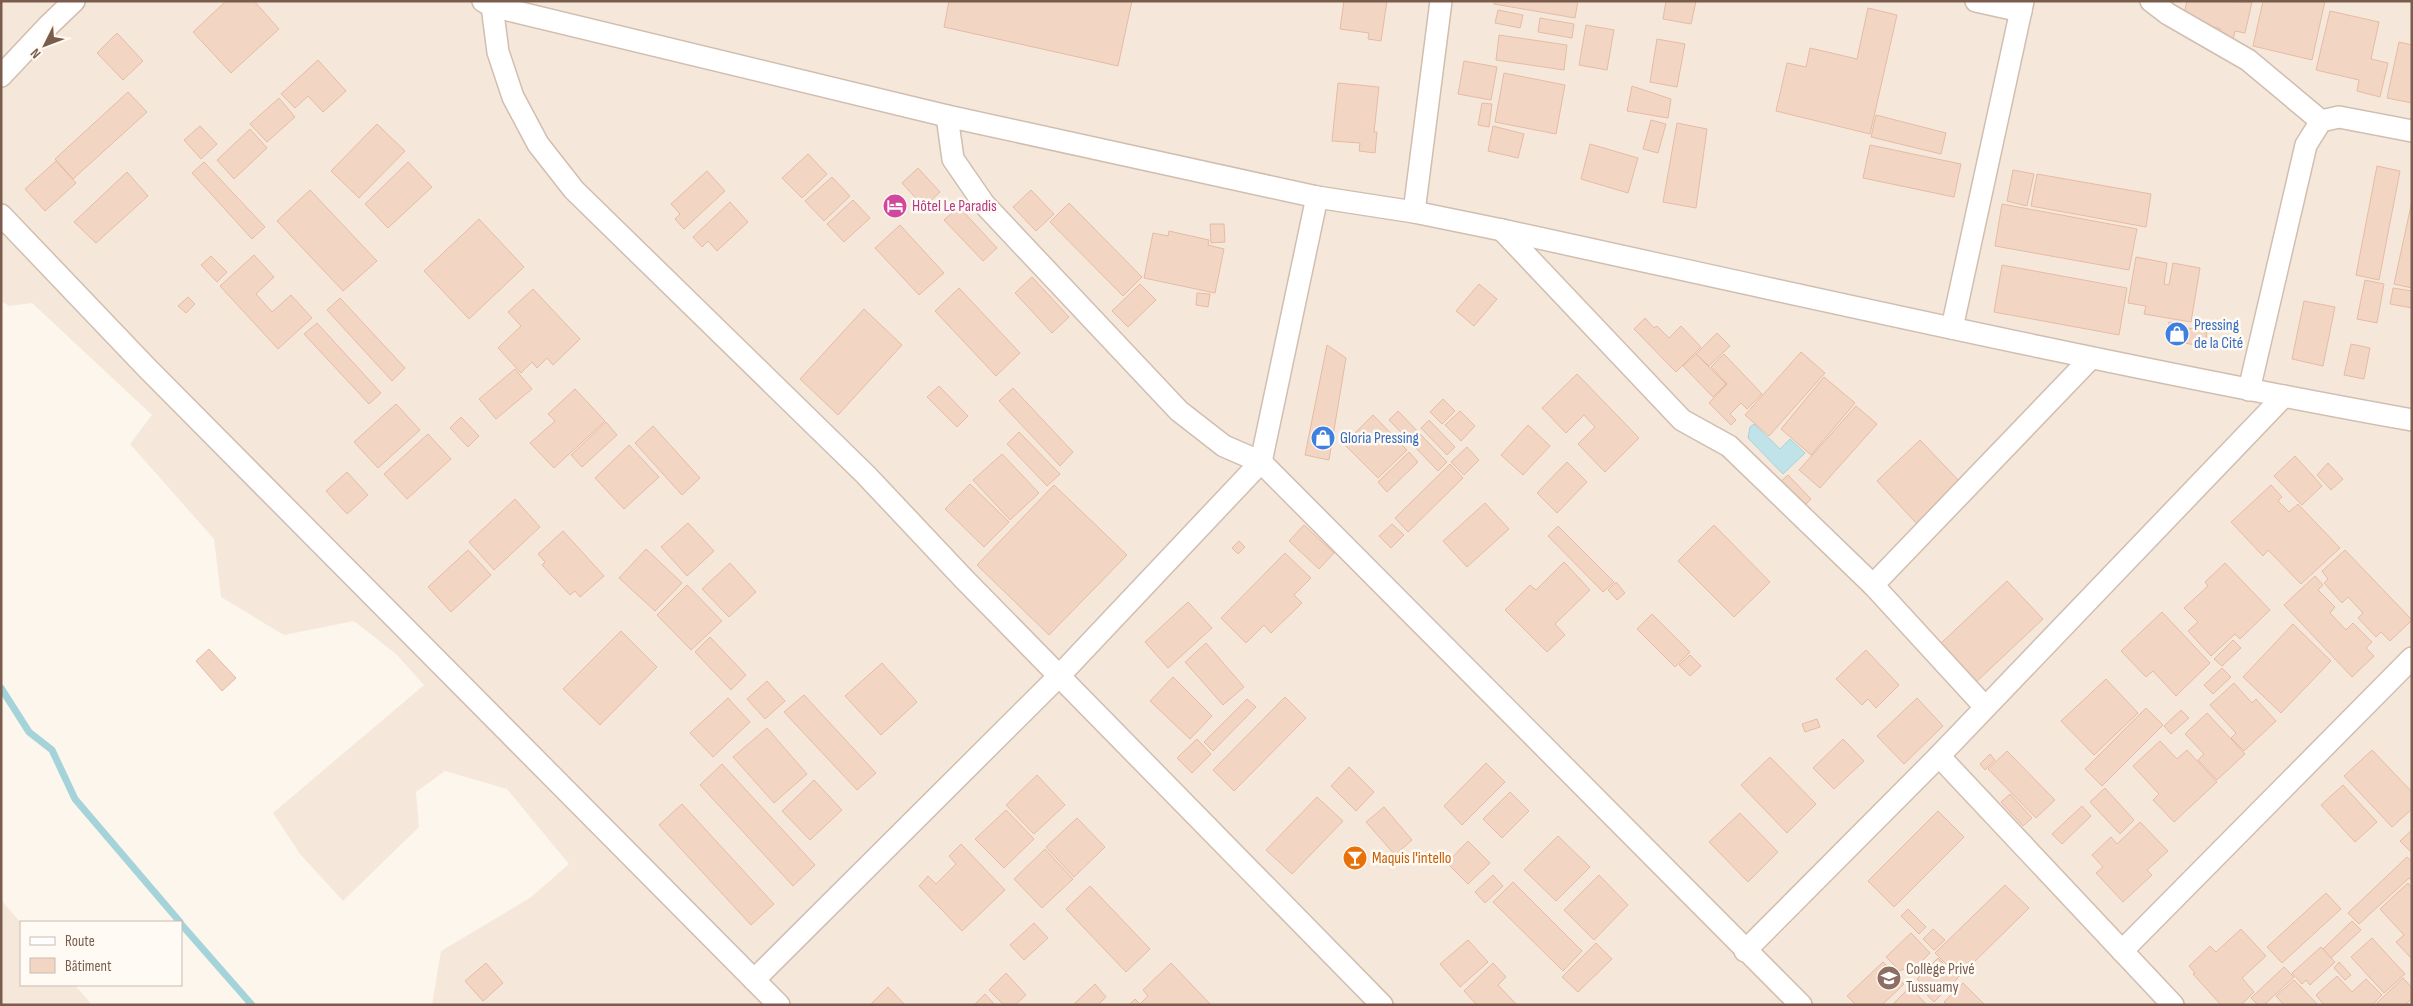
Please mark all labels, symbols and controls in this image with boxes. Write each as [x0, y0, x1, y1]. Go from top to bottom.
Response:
north arrow [20, 20, 70, 70]
text: N [27, 45, 45, 62]
hotel icon: Hôtel Le Paradis [882, 193, 908, 219]
place label: Hôtel Le Paradis [912, 197, 997, 216]
place label: Pressing de la Cité [2194, 316, 2243, 353]
shop icon: Pressing de la Cité [2164, 321, 2190, 347]
shop icon: Gloria Pressing [1310, 425, 1336, 451]
place label: Gloria Pressing [1340, 429, 1419, 448]
bar icon: Maquis l'intello [1342, 845, 1368, 871]
place label: Maquis l'intello [1372, 849, 1451, 868]
legend [20, 921, 182, 986]
text: Route [65, 932, 95, 951]
text: Bâtiment [65, 957, 112, 976]
place label: Collège Privé Tussuamy [1906, 960, 1975, 997]
school or university icon: Collège Privé Tussuamy [1876, 965, 1902, 991]

